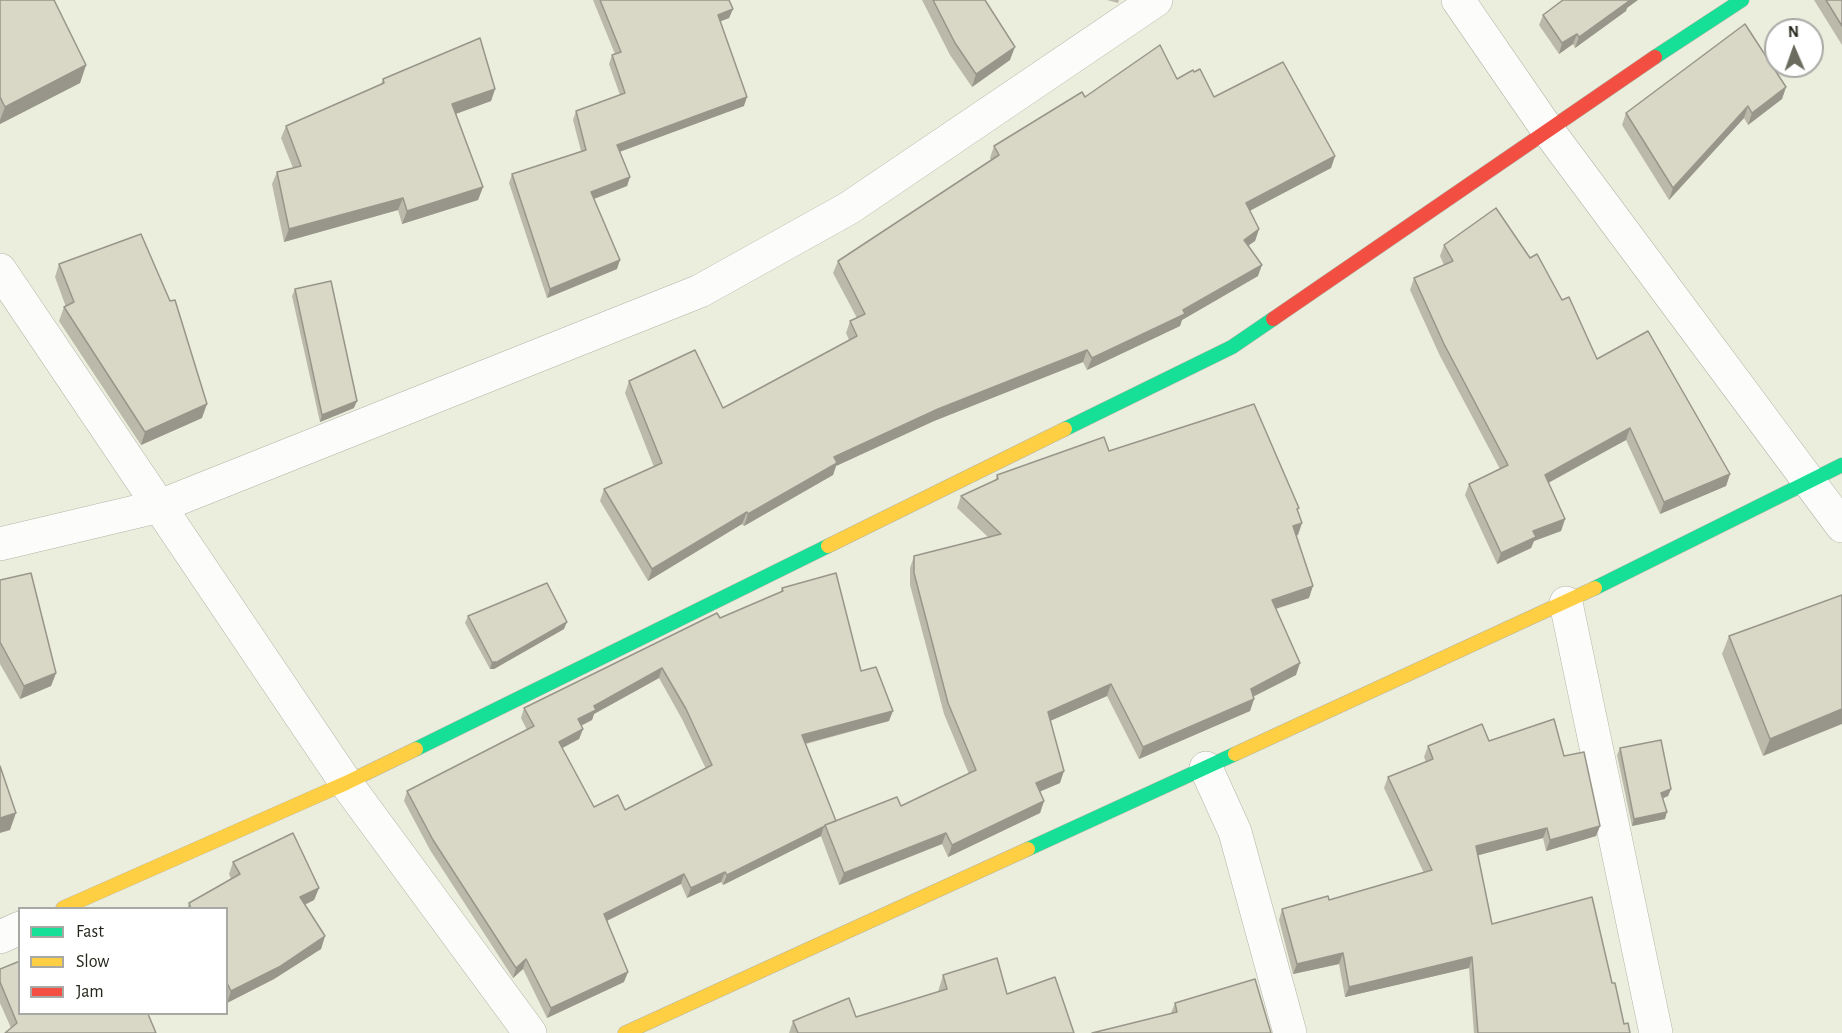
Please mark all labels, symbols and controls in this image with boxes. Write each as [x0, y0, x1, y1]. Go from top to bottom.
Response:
north arrow [1764, 18, 1824, 78]
text: N [1788, 24, 1799, 40]
legend [18, 907, 228, 1015]
text: Fast [76, 923, 104, 941]
text: Slow [76, 953, 109, 971]
text: Jam [76, 983, 104, 1001]

